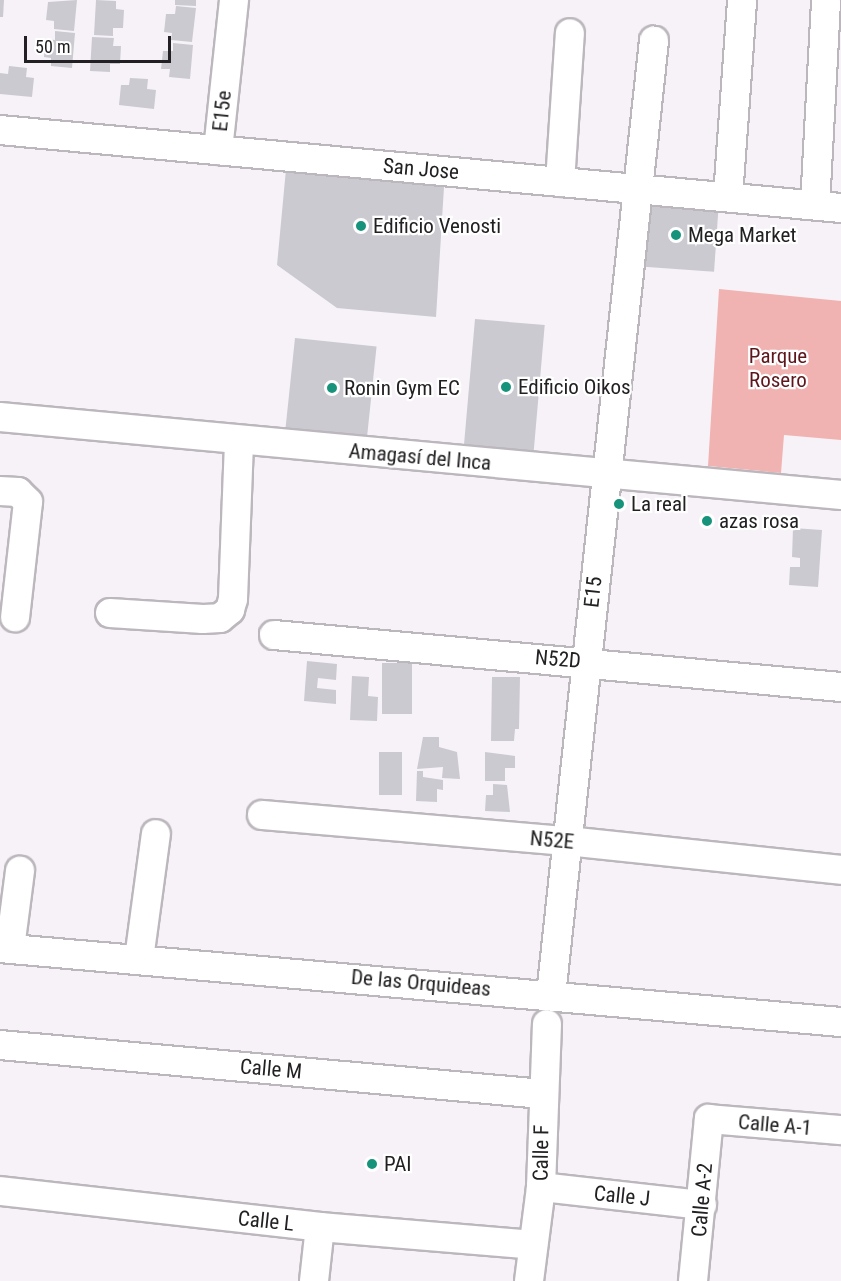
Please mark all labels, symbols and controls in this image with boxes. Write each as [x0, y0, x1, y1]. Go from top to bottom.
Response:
scale bar [27, 24, 174, 62]
text: 50 m [35, 36, 70, 57]
street label: E15e [207, 89, 237, 133]
street label: San Jose [382, 153, 460, 185]
place label: Edificio Venosti [373, 213, 501, 239]
marker: Edificio Venosti [354, 219, 368, 233]
place label: Mega Market [688, 222, 797, 248]
marker: Mega Market [669, 228, 683, 242]
park label: Parque Rosero [749, 343, 807, 393]
place label: Edificio Oikos [518, 374, 631, 400]
place label: Ronin Gym EC [344, 375, 460, 401]
marker: Edificio Oikos [499, 380, 513, 394]
marker: Ronin Gym EC [325, 381, 339, 395]
street label: Amagasí del Inca [348, 438, 492, 476]
place label: La real [631, 491, 687, 517]
marker: La real [612, 497, 626, 511]
place label: azas rosa [719, 508, 799, 534]
marker: azas rosa [700, 514, 714, 528]
street label: E15 [579, 575, 607, 609]
street label: N52D [534, 644, 582, 674]
street label: N52E [529, 826, 575, 854]
street label: De las Orquideas [350, 964, 492, 1002]
street label: Calle M [239, 1054, 303, 1084]
street label: Calle A-1 [737, 1109, 813, 1141]
street label: Calle F [528, 1125, 554, 1181]
place label: PAI [384, 1151, 412, 1177]
marker: PAI [365, 1157, 379, 1171]
street label: Calle A-2 [686, 1162, 718, 1238]
street label: Calle J [593, 1181, 651, 1211]
street label: Calle L [237, 1206, 295, 1236]

